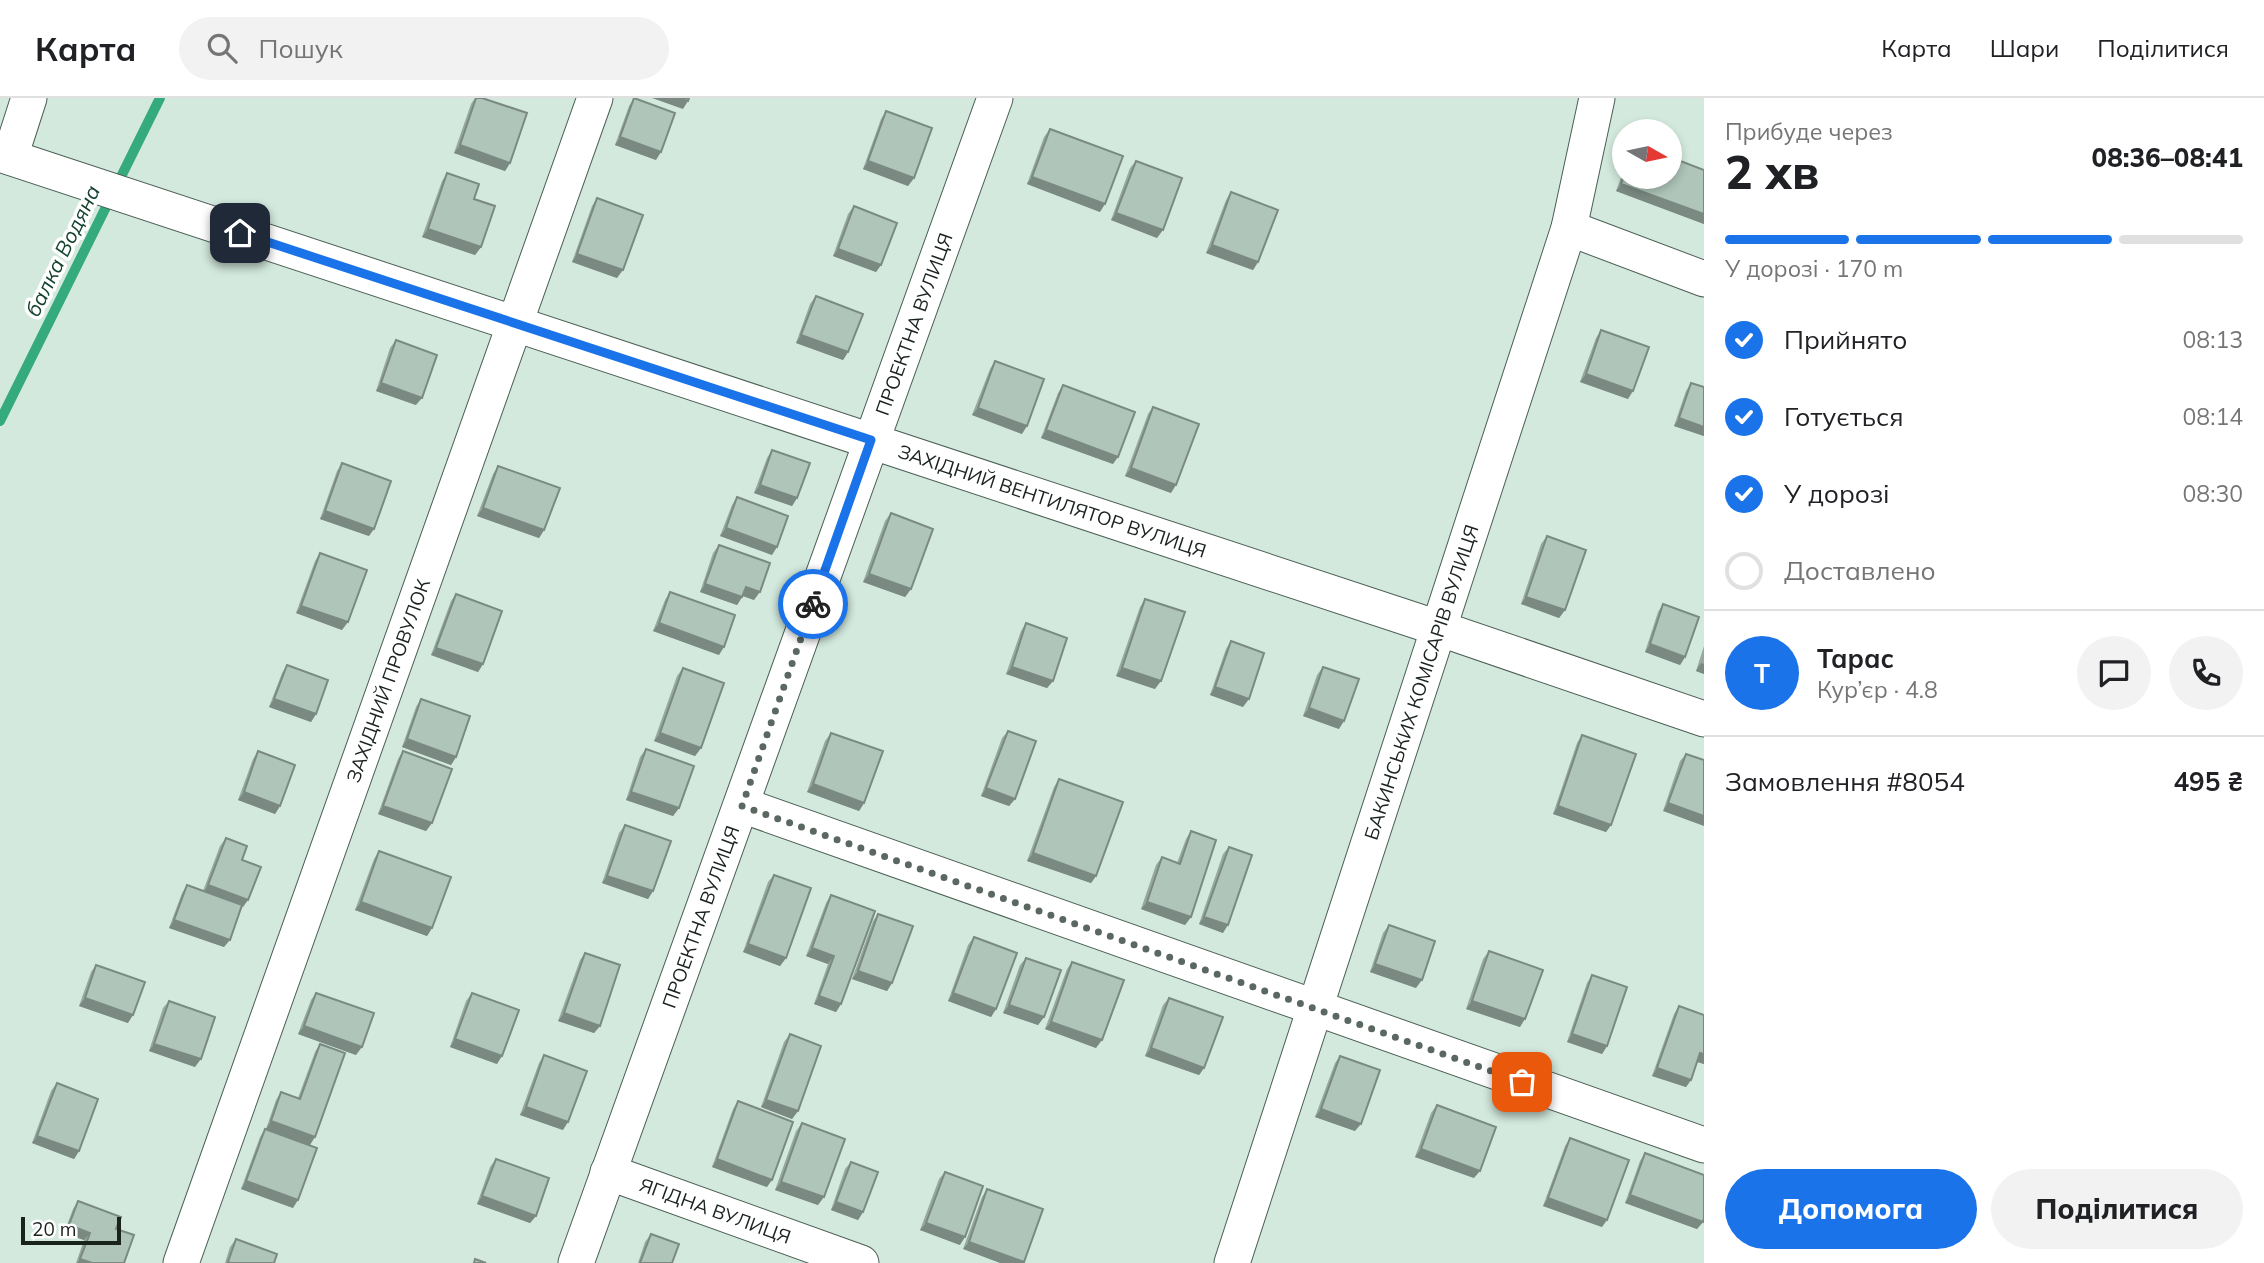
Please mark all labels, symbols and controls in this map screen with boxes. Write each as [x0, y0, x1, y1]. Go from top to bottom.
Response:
search box [179, 17, 669, 80]
text: Карта [35, 28, 137, 69]
icon: search [203, 29, 241, 67]
text: Пошук [259, 32, 343, 65]
text: Карта [1881, 33, 1952, 63]
text: Шари [1990, 33, 2059, 63]
text: Поділитися [2097, 33, 2229, 63]
text: Прибуде через [1725, 117, 1893, 146]
north arrow [1612, 119, 1682, 189]
map controls [1612, 119, 1682, 189]
text: 08:36–08:41 [2092, 141, 2243, 174]
text: 2 хв [1725, 143, 1819, 201]
water label: балка Водяна [19, 180, 105, 321]
pin [210, 203, 270, 263]
icon: home [221, 214, 259, 252]
street label: ПРОЕКТНА ВУЛИЦЯ [870, 229, 958, 418]
text: У дорозі · 170 m [1725, 254, 1903, 283]
icon: check [1725, 321, 1763, 359]
text: Прийнято [1784, 323, 1907, 356]
text: 08:13 [2183, 325, 2243, 354]
icon: check [1725, 398, 1763, 436]
text: Готується [1784, 400, 1903, 433]
text: 08:14 [2183, 402, 2243, 431]
street label: ЗАХІДНИЙ ВЕНТИЛЯТОР ВУЛИЦЯ [895, 439, 1209, 563]
icon: check [1725, 475, 1763, 513]
text: У дорозі [1784, 477, 1890, 510]
text: 08:30 [2183, 479, 2243, 508]
street label: БАКИНСЬКИХ КОМІСАРІВ ВУЛИЦЯ [1359, 521, 1484, 843]
text: Доставлено [1784, 554, 1936, 587]
courier [778, 569, 848, 639]
street label: ЗАХІДНИЙ ПРОВУЛОК [341, 575, 435, 786]
icon: bike [794, 585, 832, 623]
button: chat [2077, 636, 2151, 710]
button: phone [2169, 636, 2243, 710]
text: Тарас [1817, 642, 1894, 675]
text: Т [1754, 657, 1770, 690]
text: Кур’єр · 4.8 [1817, 675, 1938, 704]
text: Замовлення #8054 [1725, 765, 1965, 798]
text: 495 ₴ [2173, 765, 2243, 798]
street label: ПРОЕКТНА ВУЛИЦЯ [657, 822, 744, 1011]
pin [1492, 1052, 1552, 1112]
icon: bag [1503, 1063, 1541, 1101]
button: Допомога [1725, 1169, 1977, 1249]
button: Поділитися [1991, 1169, 2243, 1249]
street label: ЯГІДНА ВУЛИЦЯ [636, 1172, 794, 1249]
scale bar [21, 1214, 121, 1246]
text: 20 m [32, 1217, 76, 1241]

